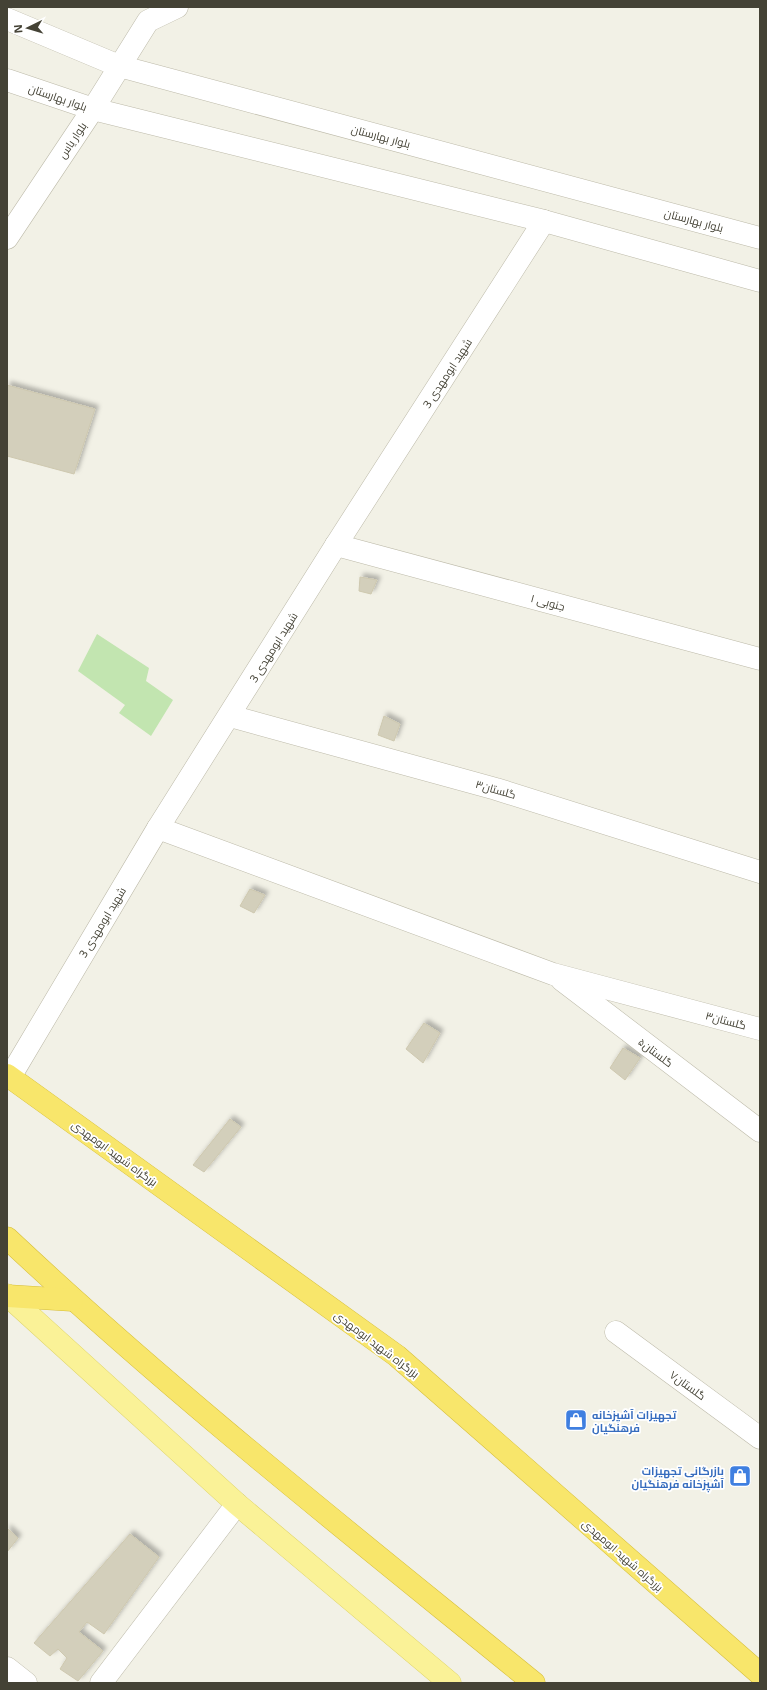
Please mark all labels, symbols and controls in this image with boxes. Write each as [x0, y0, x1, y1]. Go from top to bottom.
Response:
north arrow [8, 8, 48, 48]
text: N [10, 24, 25, 34]
street label: بلوار بهارستان [27, 80, 89, 114]
street label: بلوار یاس [54, 119, 90, 161]
street label: بلوار بهارستان [350, 121, 412, 151]
street label: بلوار بهارستان [663, 205, 725, 235]
street label: شهید ابومهدی 3 [419, 335, 475, 411]
street label: جنوبی ۱ [529, 590, 567, 614]
street label: شهید ابومهدی 3 [245, 609, 301, 685]
street label: گلستان۳ [474, 776, 518, 802]
street label: شهید ابومهدی 3 [75, 884, 129, 960]
street label: گلستان۳ [704, 1007, 748, 1033]
street label: گلستان۵ [635, 1034, 677, 1070]
street label: بزرگراه شهید ابومهدی [69, 1117, 161, 1189]
street label: بزرگراه شهید ابومهدی [331, 1307, 423, 1381]
street label: گلستان۷ [667, 1367, 709, 1403]
shop icon: تجهیزات آشپزخانه فرهنگیان [563, 1407, 589, 1433]
place label: تجهیزات آشپزخانه فرهنگیان [592, 1407, 677, 1435]
place label: بازرگانی تجهیزات آشپزخانه فرهنگیان [632, 1463, 725, 1493]
shop icon: بازرگانی تجهیزات آشپزخانه فرهنگیان [727, 1463, 753, 1489]
street label: بزرگراه شهید ابومهدی [579, 1516, 667, 1594]

